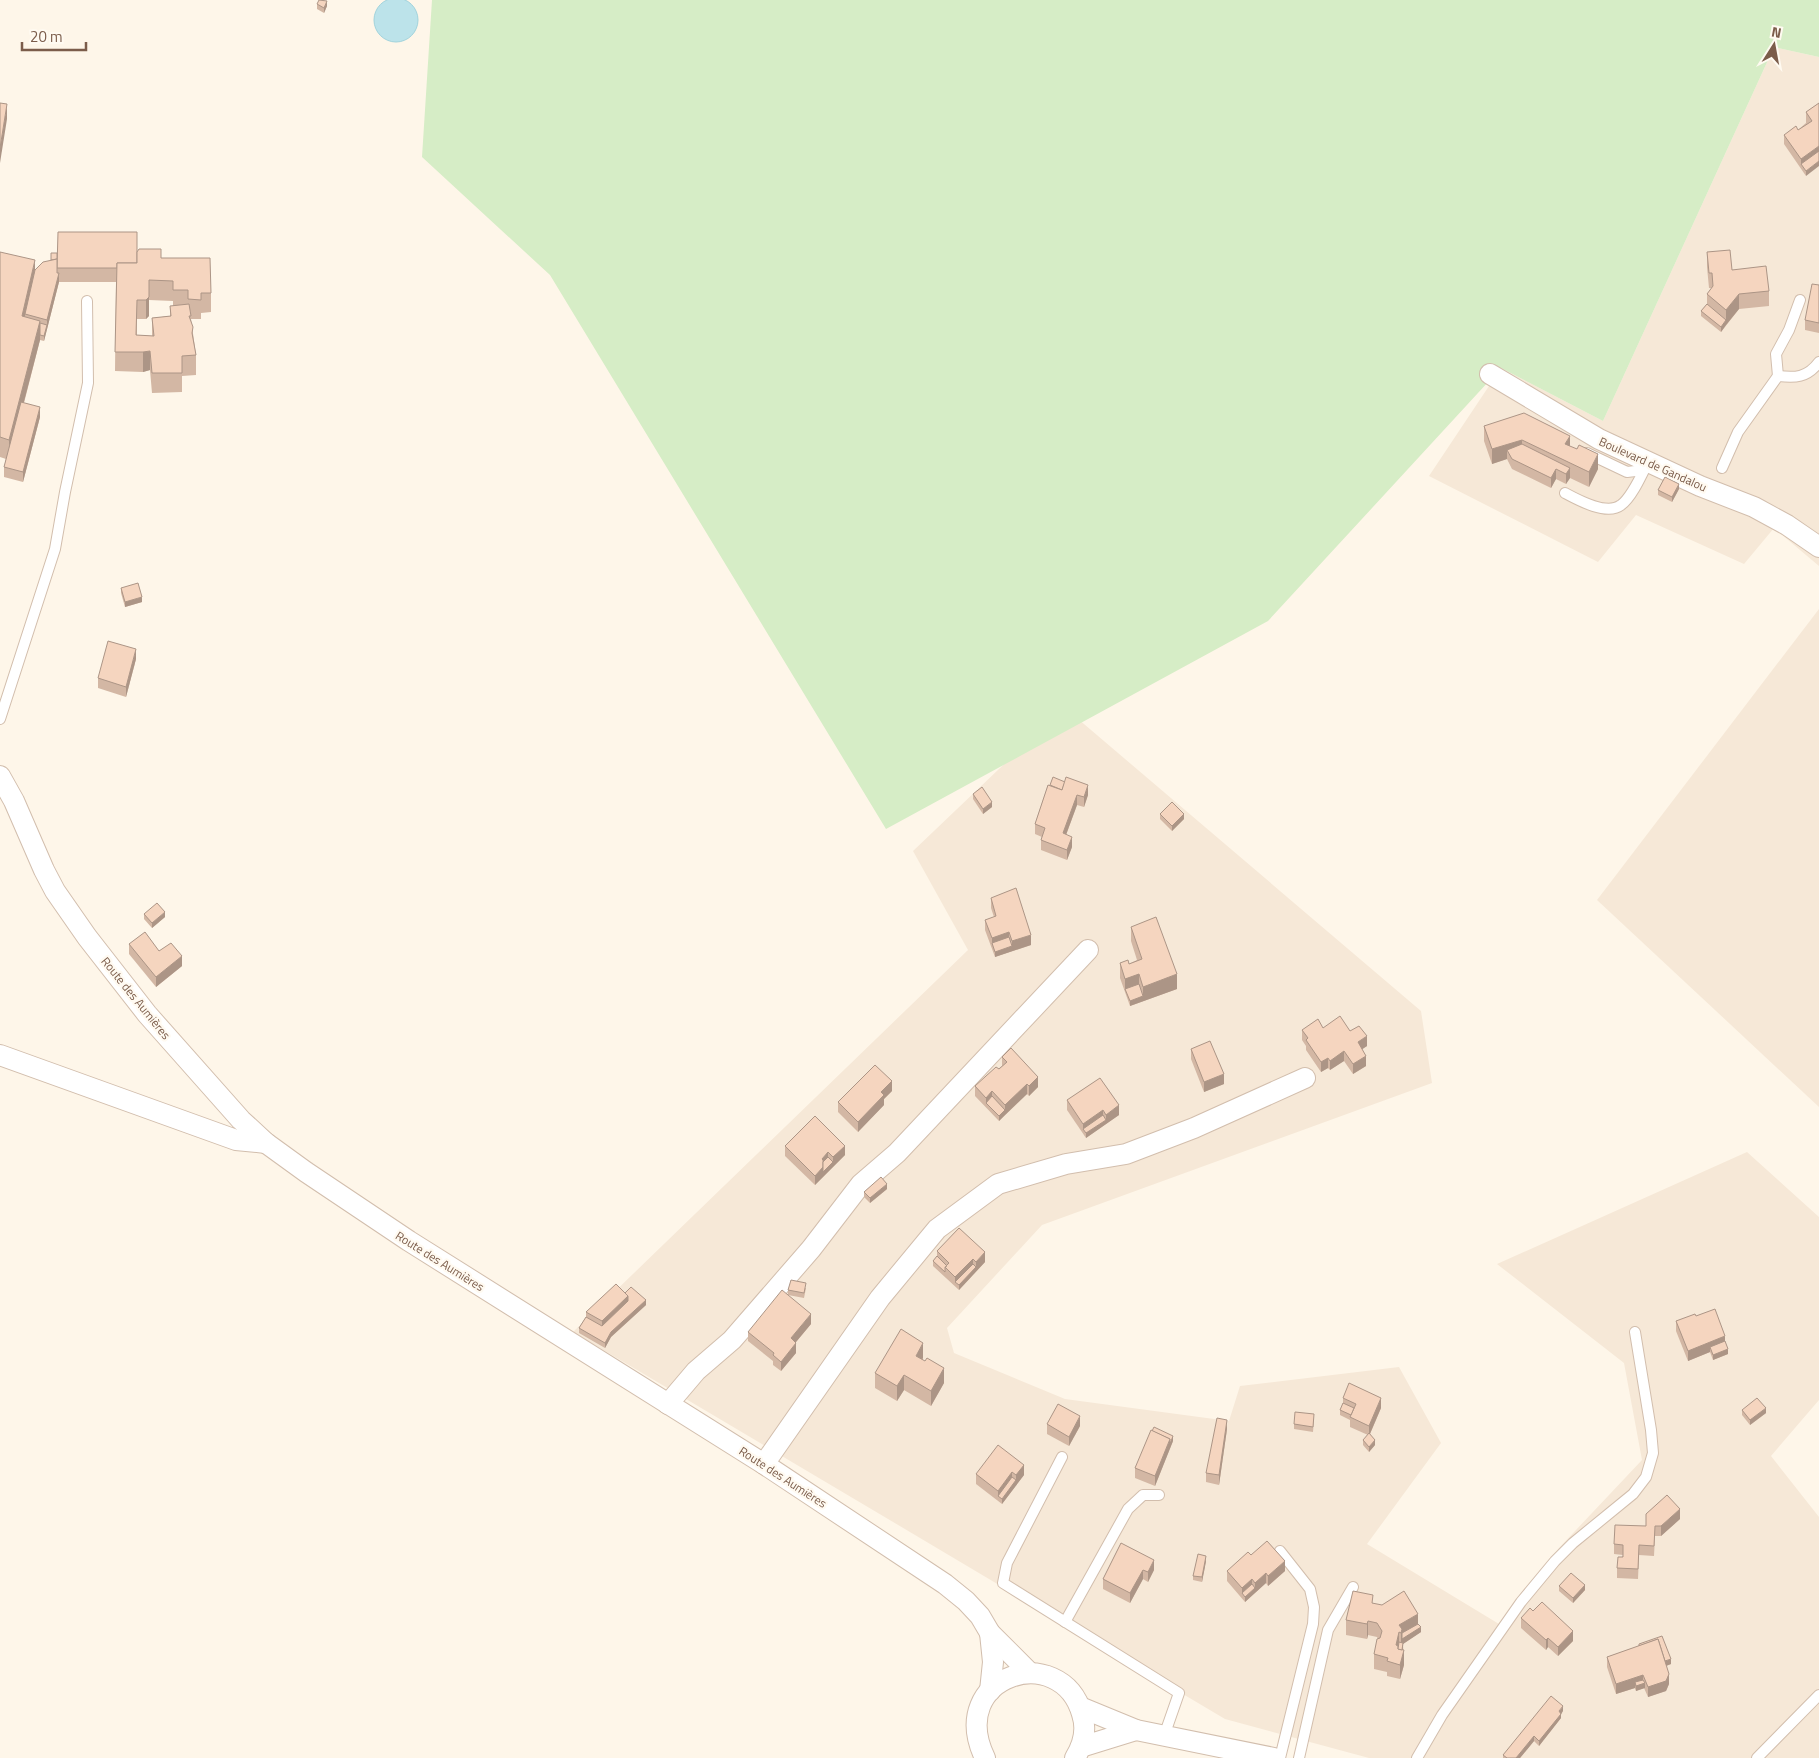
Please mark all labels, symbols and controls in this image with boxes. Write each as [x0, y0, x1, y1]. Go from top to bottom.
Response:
scale bar [22, 20, 86, 52]
north arrow [1749, 20, 1799, 70]
text: N [1770, 21, 1783, 43]
text: 20 m [30, 25, 63, 48]
street label: Boulevard de Gandalou [1596, 432, 1710, 496]
street label: Route des Aumières [97, 953, 176, 1044]
street label: Route des Aumières [392, 1226, 488, 1296]
street label: Route des Aumières [735, 1441, 831, 1513]

